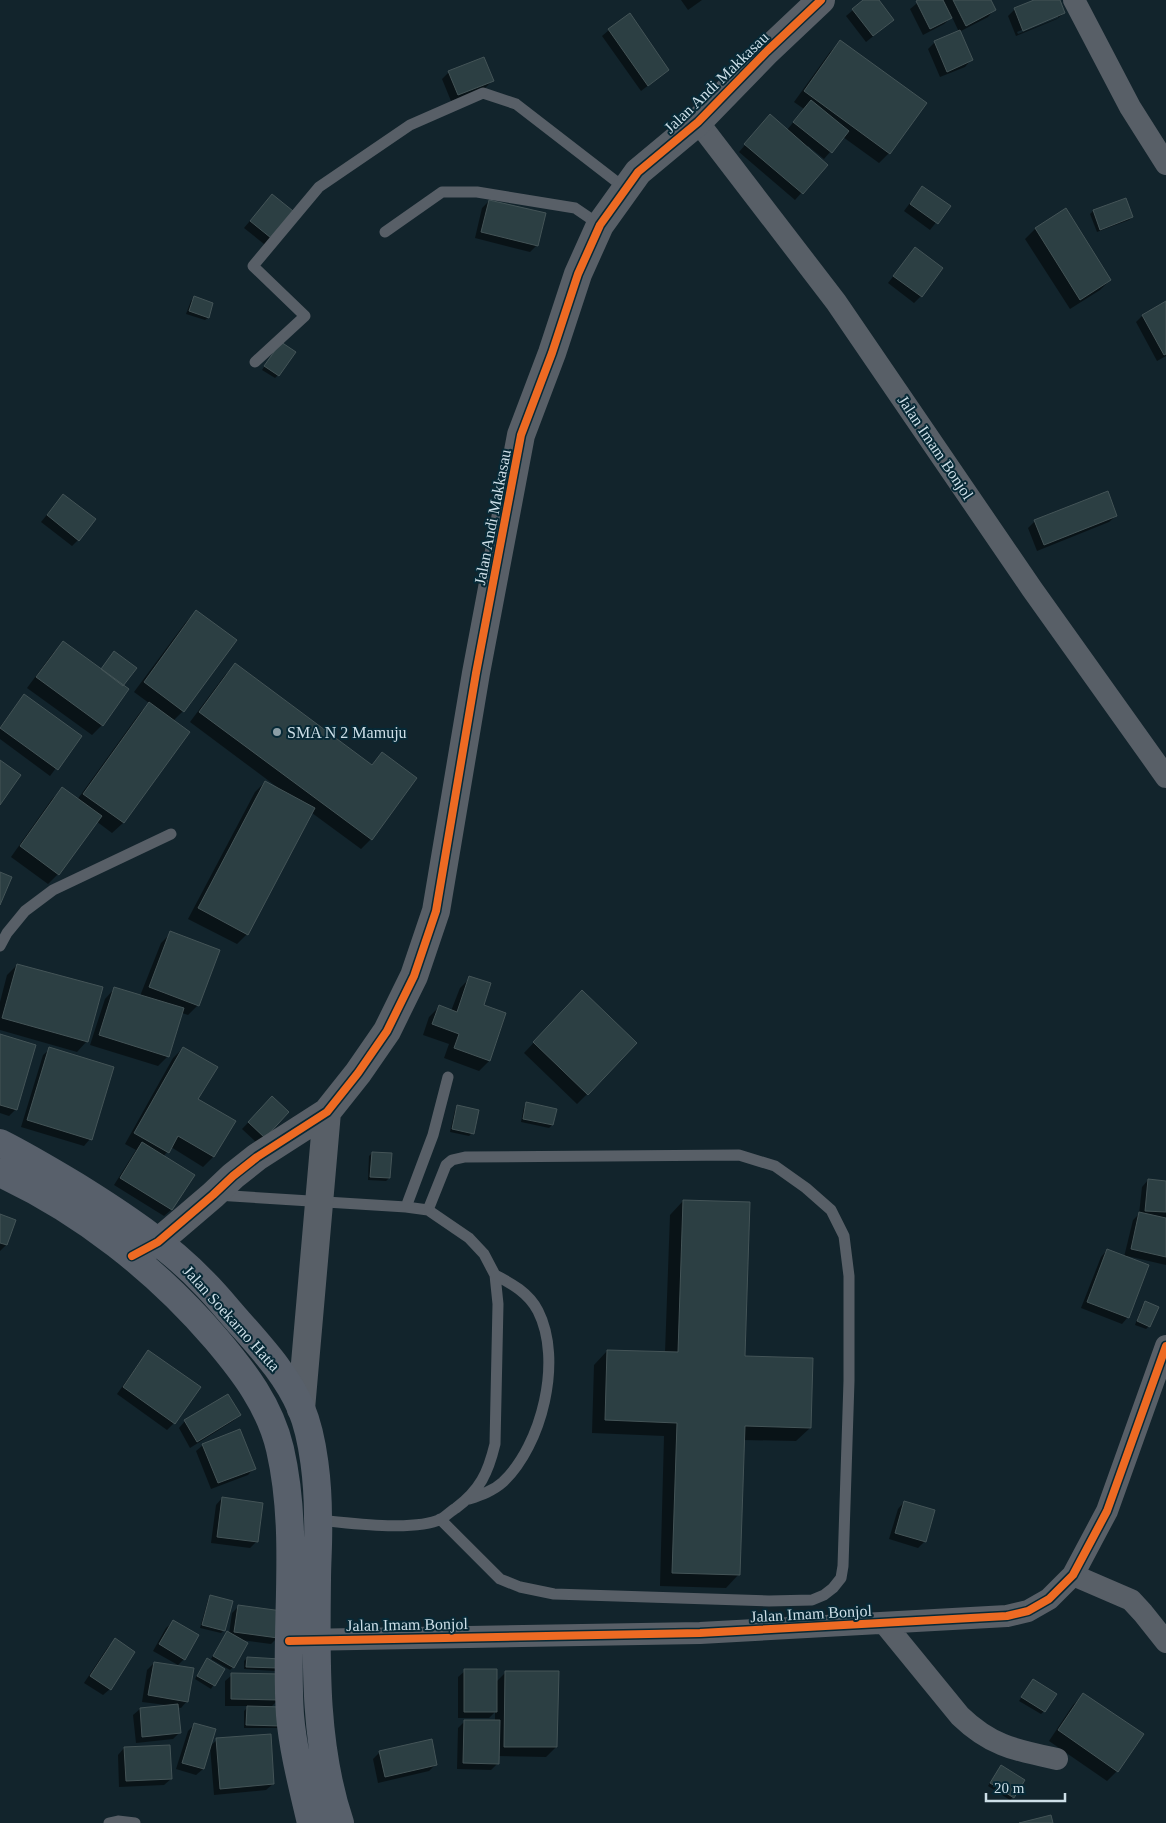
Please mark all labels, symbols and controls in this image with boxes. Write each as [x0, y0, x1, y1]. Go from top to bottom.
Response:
street label: Jalan Andi Makkasau [661, 28, 772, 136]
street label: Jalan Imam Bonjol [894, 392, 977, 504]
street label: Jalan Andi Makkasau [471, 448, 514, 586]
place label: SMA N 2 Mamuju [287, 724, 407, 742]
marker: SMA N 2 Mamuju [271, 726, 283, 738]
street label: Jalan Soekarno Hatta [180, 1262, 283, 1375]
street label: Jalan Imam Bonjol [750, 1602, 873, 1626]
street label: Jalan Imam Bonjol [346, 1615, 469, 1635]
scale bar [986, 1770, 1065, 1802]
text: 20 m [994, 1780, 1025, 1796]

